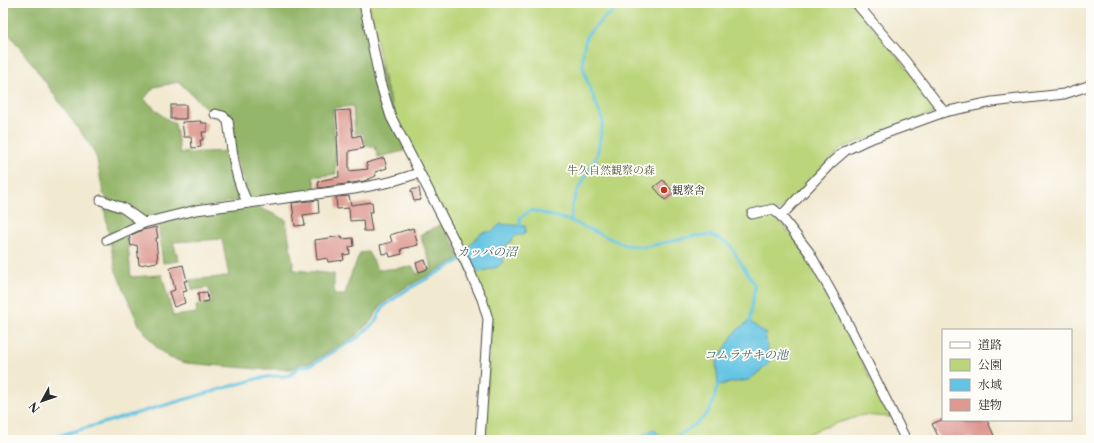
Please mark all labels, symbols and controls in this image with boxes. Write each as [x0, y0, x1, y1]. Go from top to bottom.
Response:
park label: 牛久自然観察の森 [567, 163, 655, 177]
place label: 観察舎 [672, 183, 705, 197]
marker: 観察舎 [659, 185, 669, 195]
water label: カッパの沼 [457, 244, 519, 259]
legend [942, 329, 1072, 421]
text: 道路 [978, 337, 1002, 352]
water label: コムラサキの池 [704, 347, 790, 362]
text: 公園 [978, 357, 1002, 372]
text: 水域 [978, 377, 1002, 392]
north arrow [22, 381, 62, 421]
text: 建物 [978, 397, 1002, 412]
text: N [26, 399, 43, 416]

